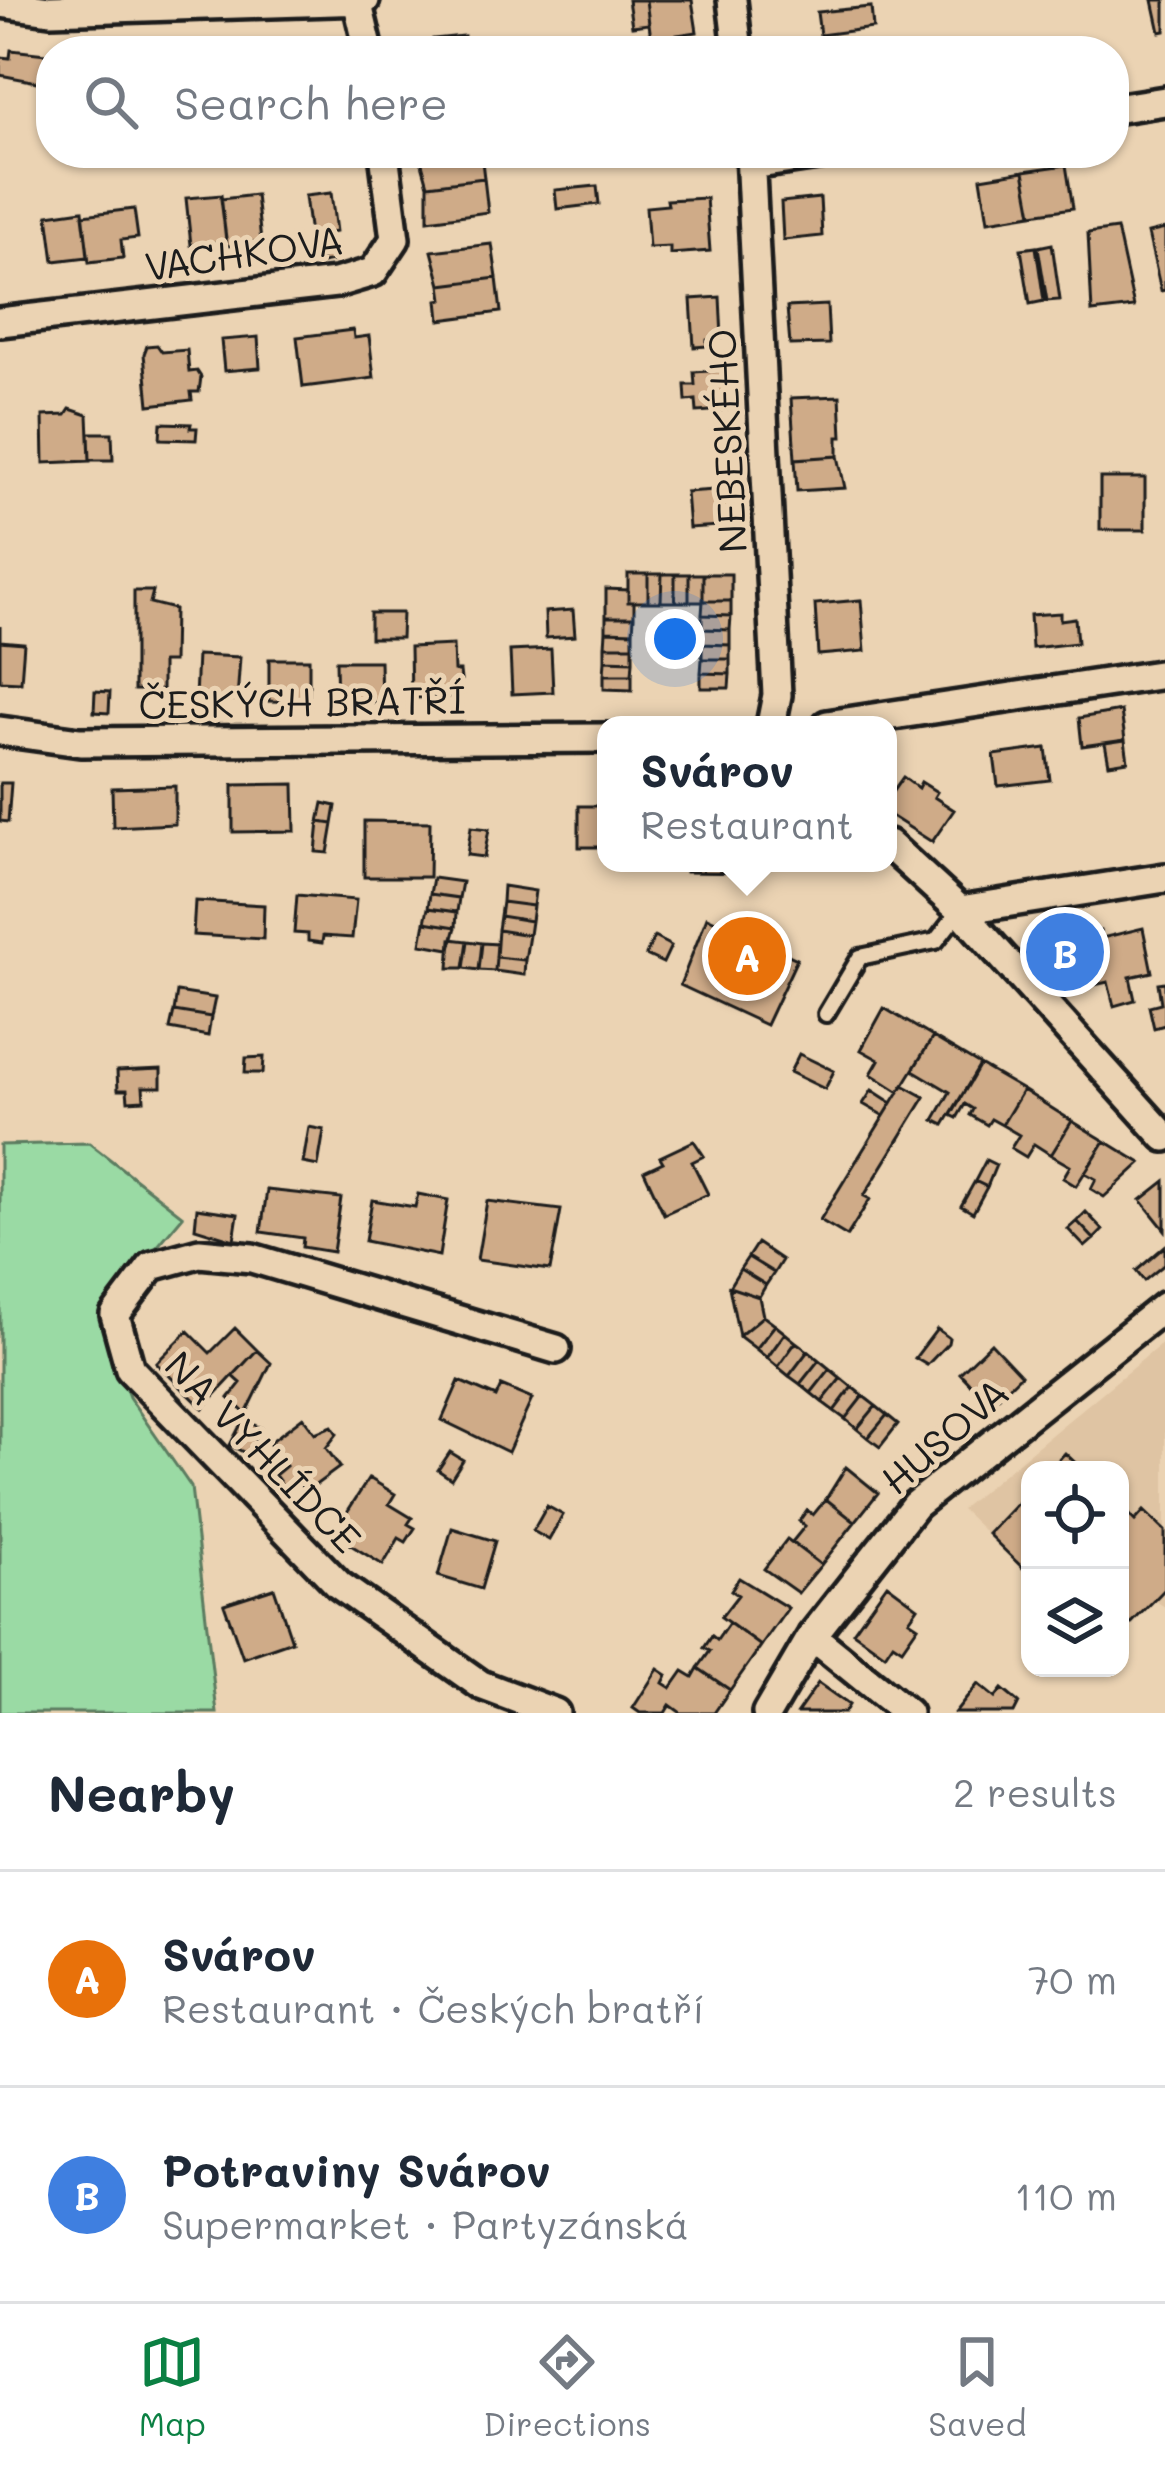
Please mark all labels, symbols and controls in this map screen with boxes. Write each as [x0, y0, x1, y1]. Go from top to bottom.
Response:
search box [36, 36, 1129, 168]
icon: search [78, 69, 144, 135]
text: Search here [174, 73, 448, 131]
street label: VACHKOVA [141, 213, 347, 291]
street label: NEBESKÉHO [695, 328, 757, 554]
your location [645, 609, 705, 669]
street label: ČESKÝCH BRATŘÍ [138, 673, 466, 729]
popup [597, 716, 897, 872]
text: Svárov [640, 740, 794, 798]
text: Restaurant [640, 798, 854, 849]
pin: B [1026, 907, 1104, 997]
pin: A [708, 911, 786, 1001]
street label: NA VYHLÍDCE [155, 1339, 373, 1563]
street label: HUSOVA [870, 1366, 1018, 1504]
map controls [1021, 1461, 1129, 1677]
button: locate [1021, 1461, 1129, 1569]
button: layers [1021, 1569, 1129, 1677]
text: Nearby [48, 1758, 235, 1825]
text: 2 results [953, 1766, 1117, 1817]
text: Svárov [162, 1924, 316, 1982]
text: A [73, 1953, 101, 2004]
text: 70 m [1028, 1953, 1117, 2004]
text: Restaurant · Českých bratří [162, 1982, 705, 2033]
text: Potraviny Svárov [162, 2140, 551, 2198]
text: B [74, 2169, 100, 2220]
text: 110 m [1015, 2169, 1117, 2220]
text: Supermarket · Partyzánská [162, 2198, 689, 2249]
tab: Map [139, 2329, 206, 2444]
tab: Directions [483, 2329, 651, 2444]
tab: Saved [928, 2329, 1026, 2444]

